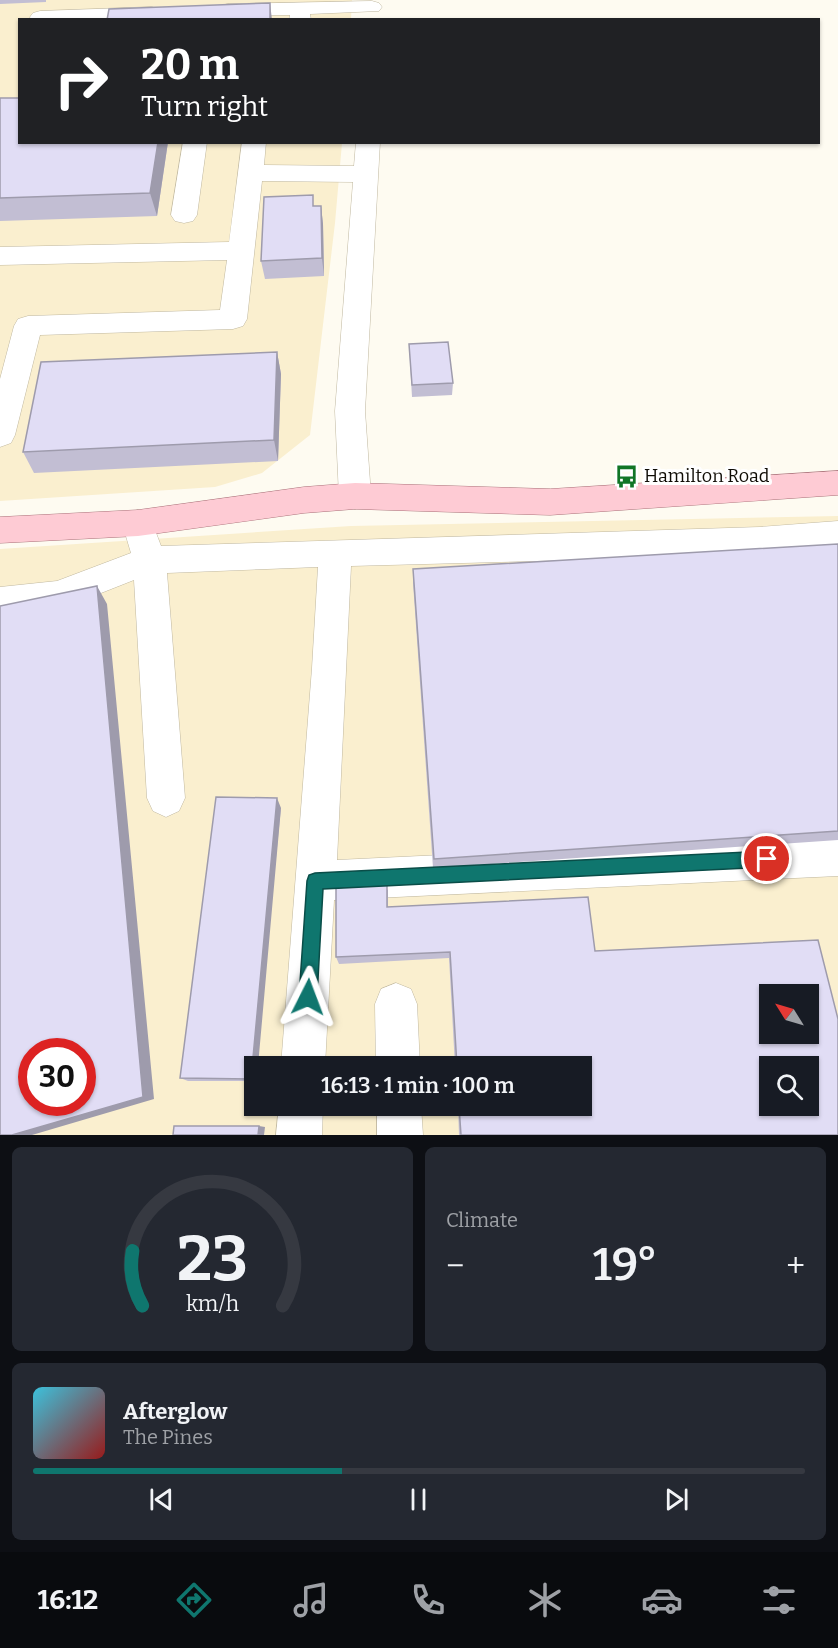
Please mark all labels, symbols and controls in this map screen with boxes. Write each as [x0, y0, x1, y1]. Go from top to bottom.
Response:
text: 20 m [141, 40, 239, 90]
icon: right [42, 42, 120, 120]
text: Turn right [141, 91, 268, 123]
bus stop icon: Hamilton Road [613, 463, 639, 489]
place label: Hamilton Road [644, 465, 770, 487]
pin [741, 833, 792, 884]
icon: arrive [750, 842, 783, 875]
position arrow [276, 965, 340, 1029]
north arrow [759, 984, 819, 1044]
map controls [759, 984, 819, 1116]
speed limit sign: 30 [18, 1038, 96, 1116]
button: search [759, 1056, 819, 1116]
text: 16:13 · 1 min · 100 m [321, 1072, 515, 1099]
text: Climate [446, 1208, 518, 1232]
text: 23 [177, 1222, 248, 1297]
text: 19° [593, 1238, 658, 1292]
text: − [446, 1246, 464, 1286]
text: + [786, 1246, 805, 1286]
text: km/h [186, 1291, 239, 1317]
text: Afterglow [123, 1398, 227, 1425]
text: The Pines [123, 1425, 213, 1449]
icon: previous [145, 1483, 178, 1516]
icon: pause [402, 1483, 435, 1516]
icon: next [660, 1483, 693, 1516]
icon: directions [173, 1579, 215, 1621]
icon: music [290, 1579, 332, 1621]
icon: phone [407, 1579, 449, 1621]
icon: climate [524, 1579, 566, 1621]
icon: car [641, 1579, 683, 1621]
icon: filters [758, 1579, 800, 1621]
text: 16:12 [38, 1584, 98, 1616]

